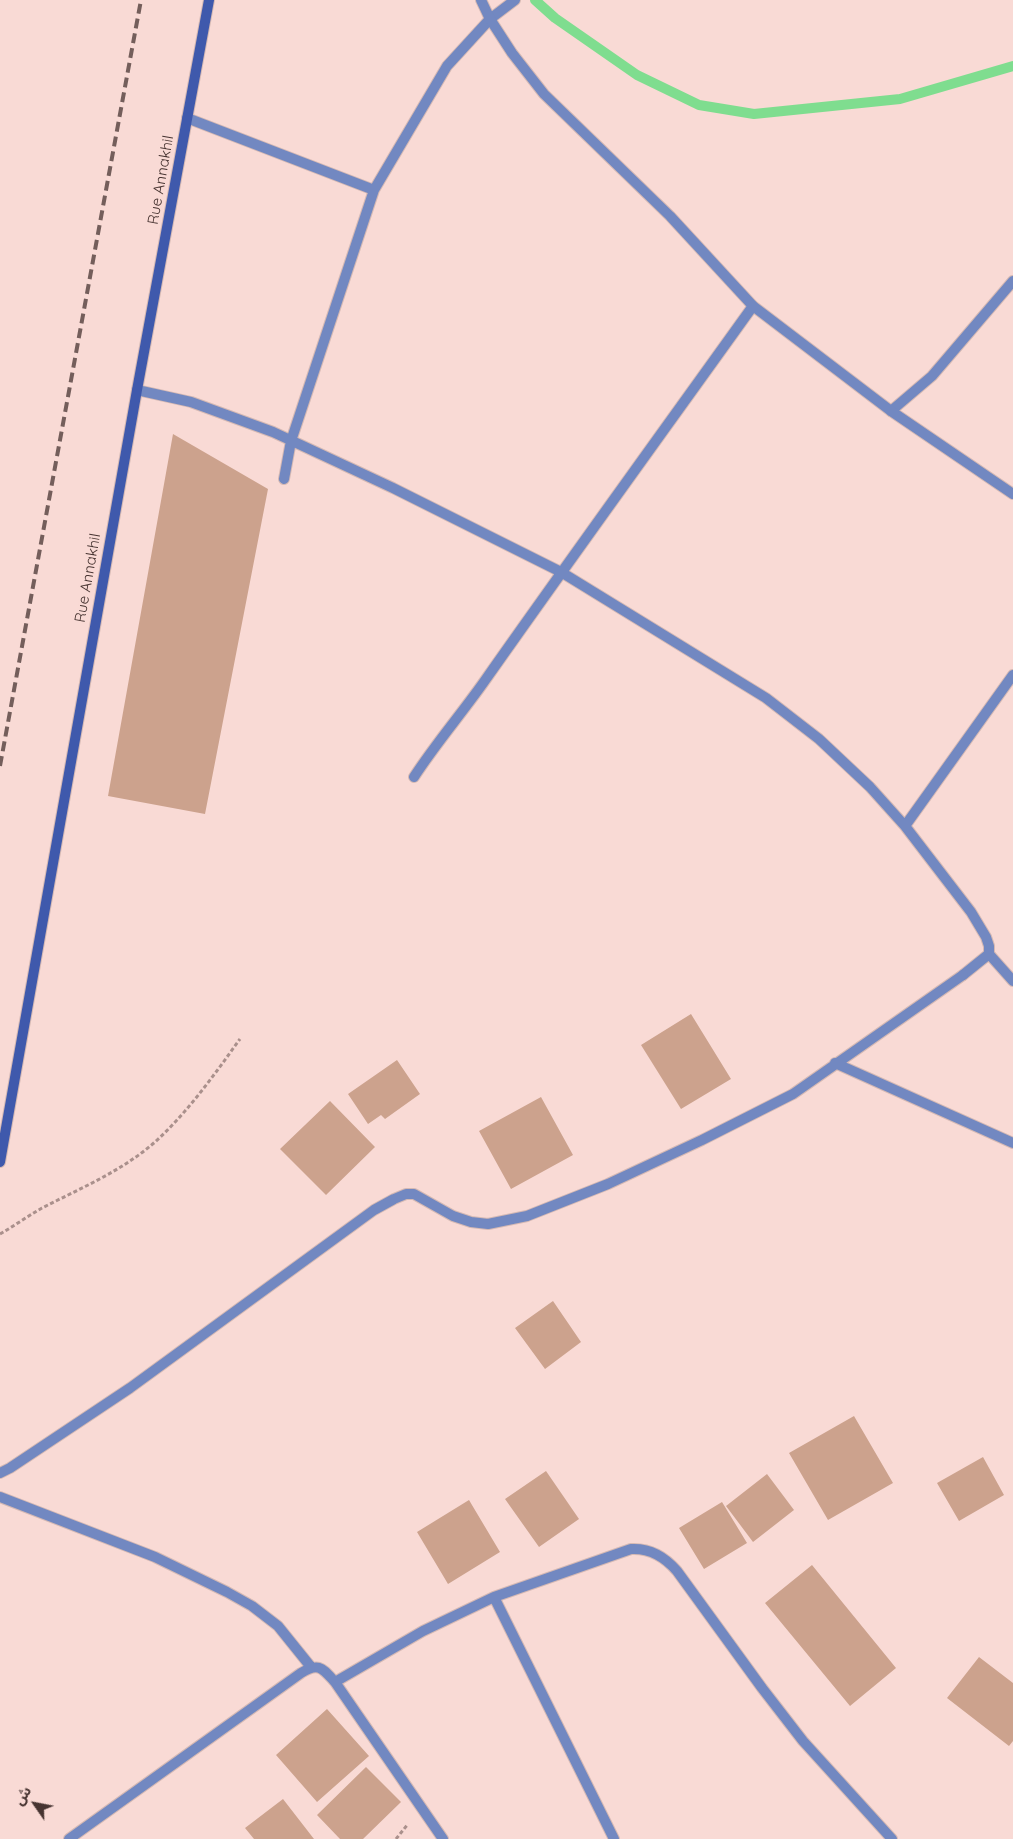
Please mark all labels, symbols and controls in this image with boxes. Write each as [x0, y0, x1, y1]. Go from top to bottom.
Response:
street label: Rue Annakhil [144, 134, 178, 226]
street label: Rue Annakhil [71, 532, 105, 624]
north arrow [10, 1779, 60, 1829]
text: ش [10, 1783, 35, 1809]

